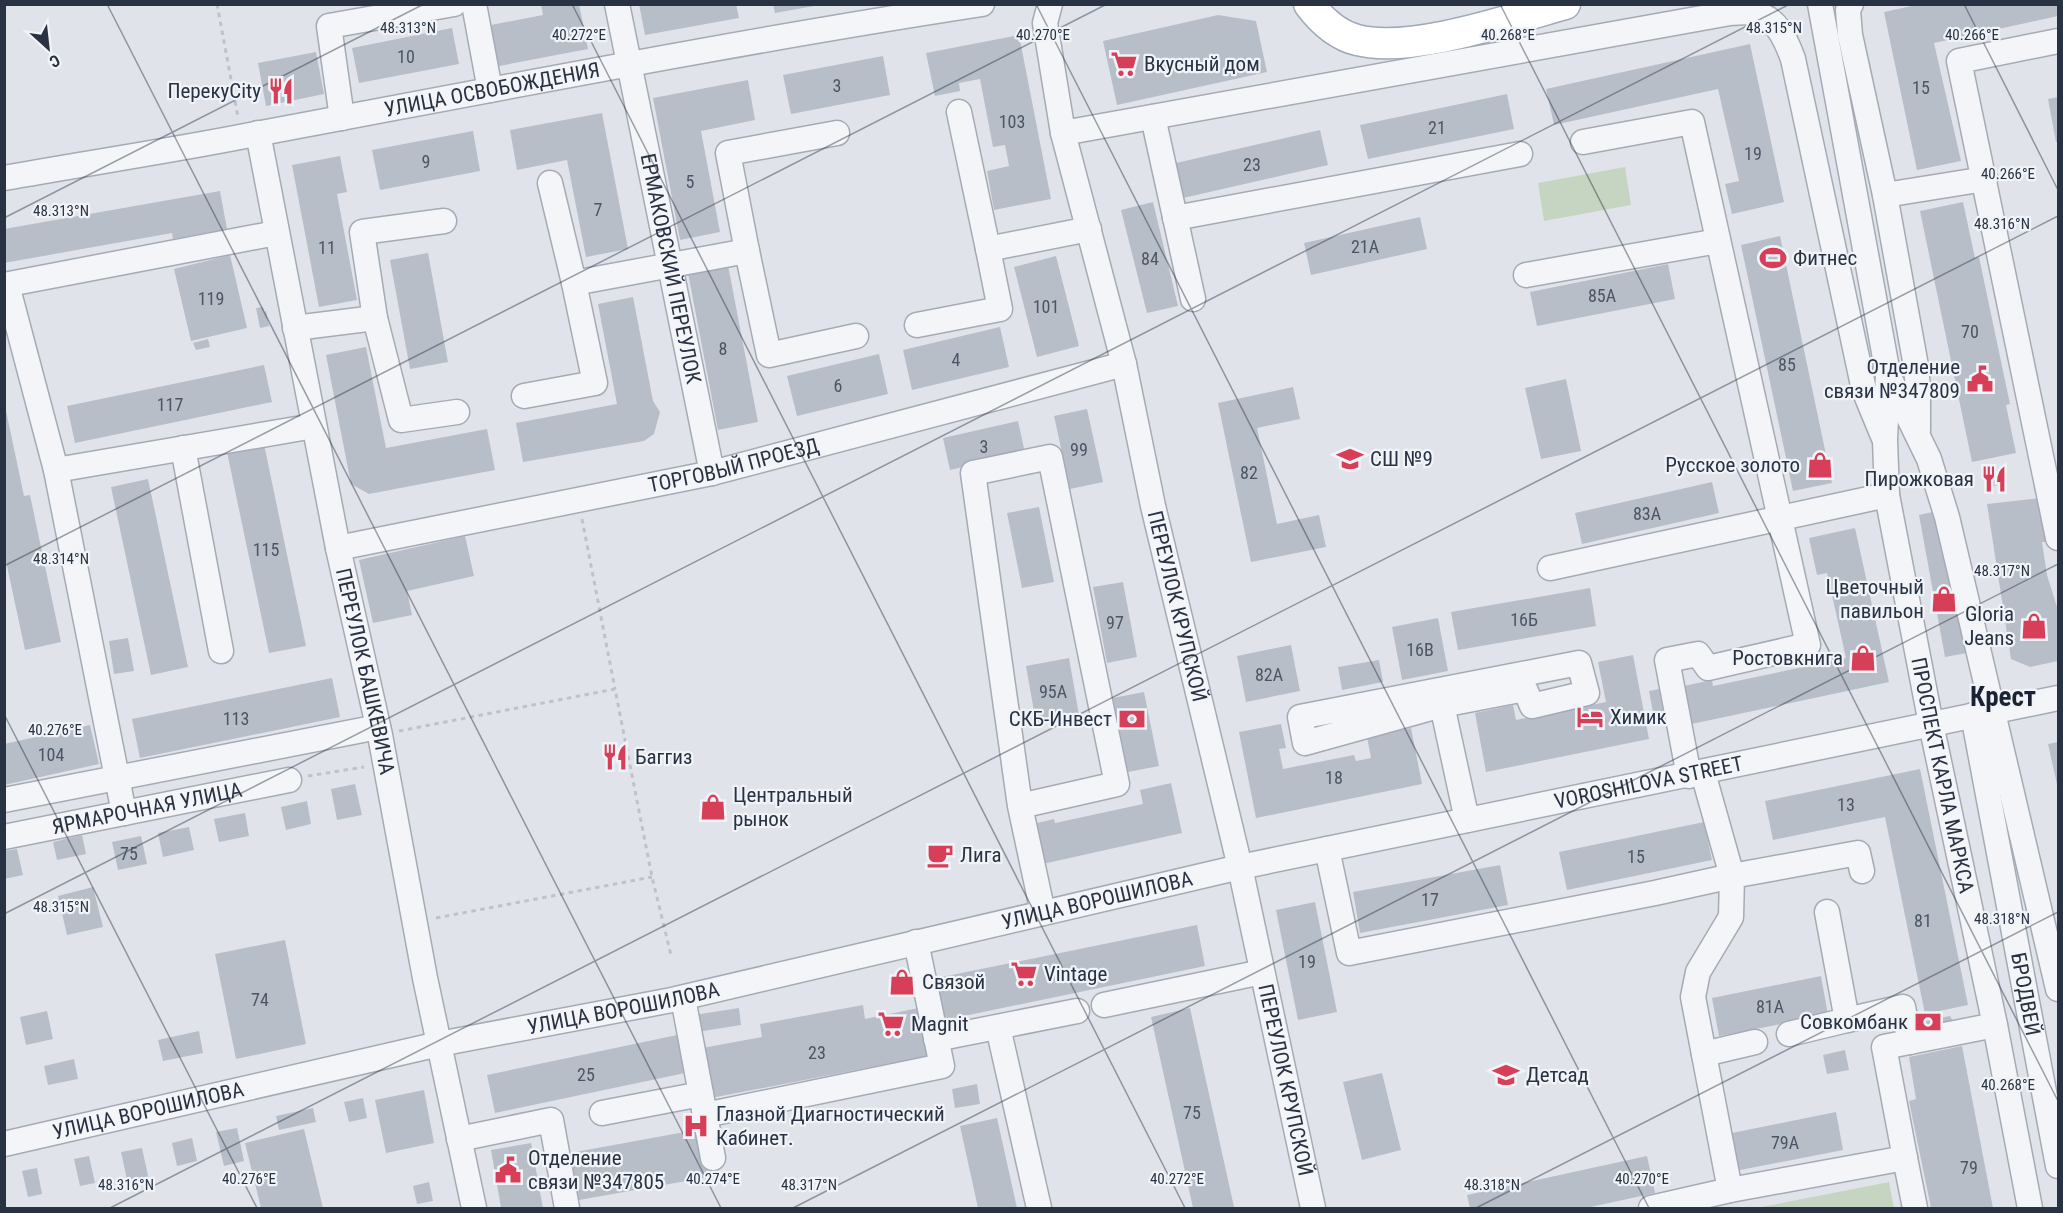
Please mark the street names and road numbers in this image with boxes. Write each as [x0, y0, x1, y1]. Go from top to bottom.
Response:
street label: УЛИЦА ОСВОБОЖДЕНИЯ [382, 58, 602, 122]
street label: ЕРМАКОВСКИЙ ПЕРЕУЛОК [636, 151, 706, 386]
street label: ТОРГОВЫЙ ПРОЕЗД [646, 433, 822, 498]
street label: ПЕРЕУЛОК КРУПСКОЙ [1143, 508, 1212, 704]
street label: ПЕРЕУЛОК БАШКЕВИЧА [331, 566, 399, 777]
street label: ПРОСПЕКТ КАРЛА МАРКСА [1906, 655, 1979, 895]
street label: VOROSHILOVA STREET [1552, 751, 1745, 814]
street label: ЯРМАРОЧНАЯ УЛИЦА [50, 778, 244, 839]
street label: УЛИЦА ВОРОШИЛОВА [999, 867, 1195, 934]
street label: БРОДВЕЙ [2006, 950, 2045, 1038]
street label: УЛИЦА ВОРОШИЛОВА [525, 977, 722, 1039]
street label: ПЕРЕУЛОК КРУПСКОЙ [1253, 982, 1318, 1178]
street label: УЛИЦА ВОРОШИЛОВА [50, 1077, 246, 1144]

